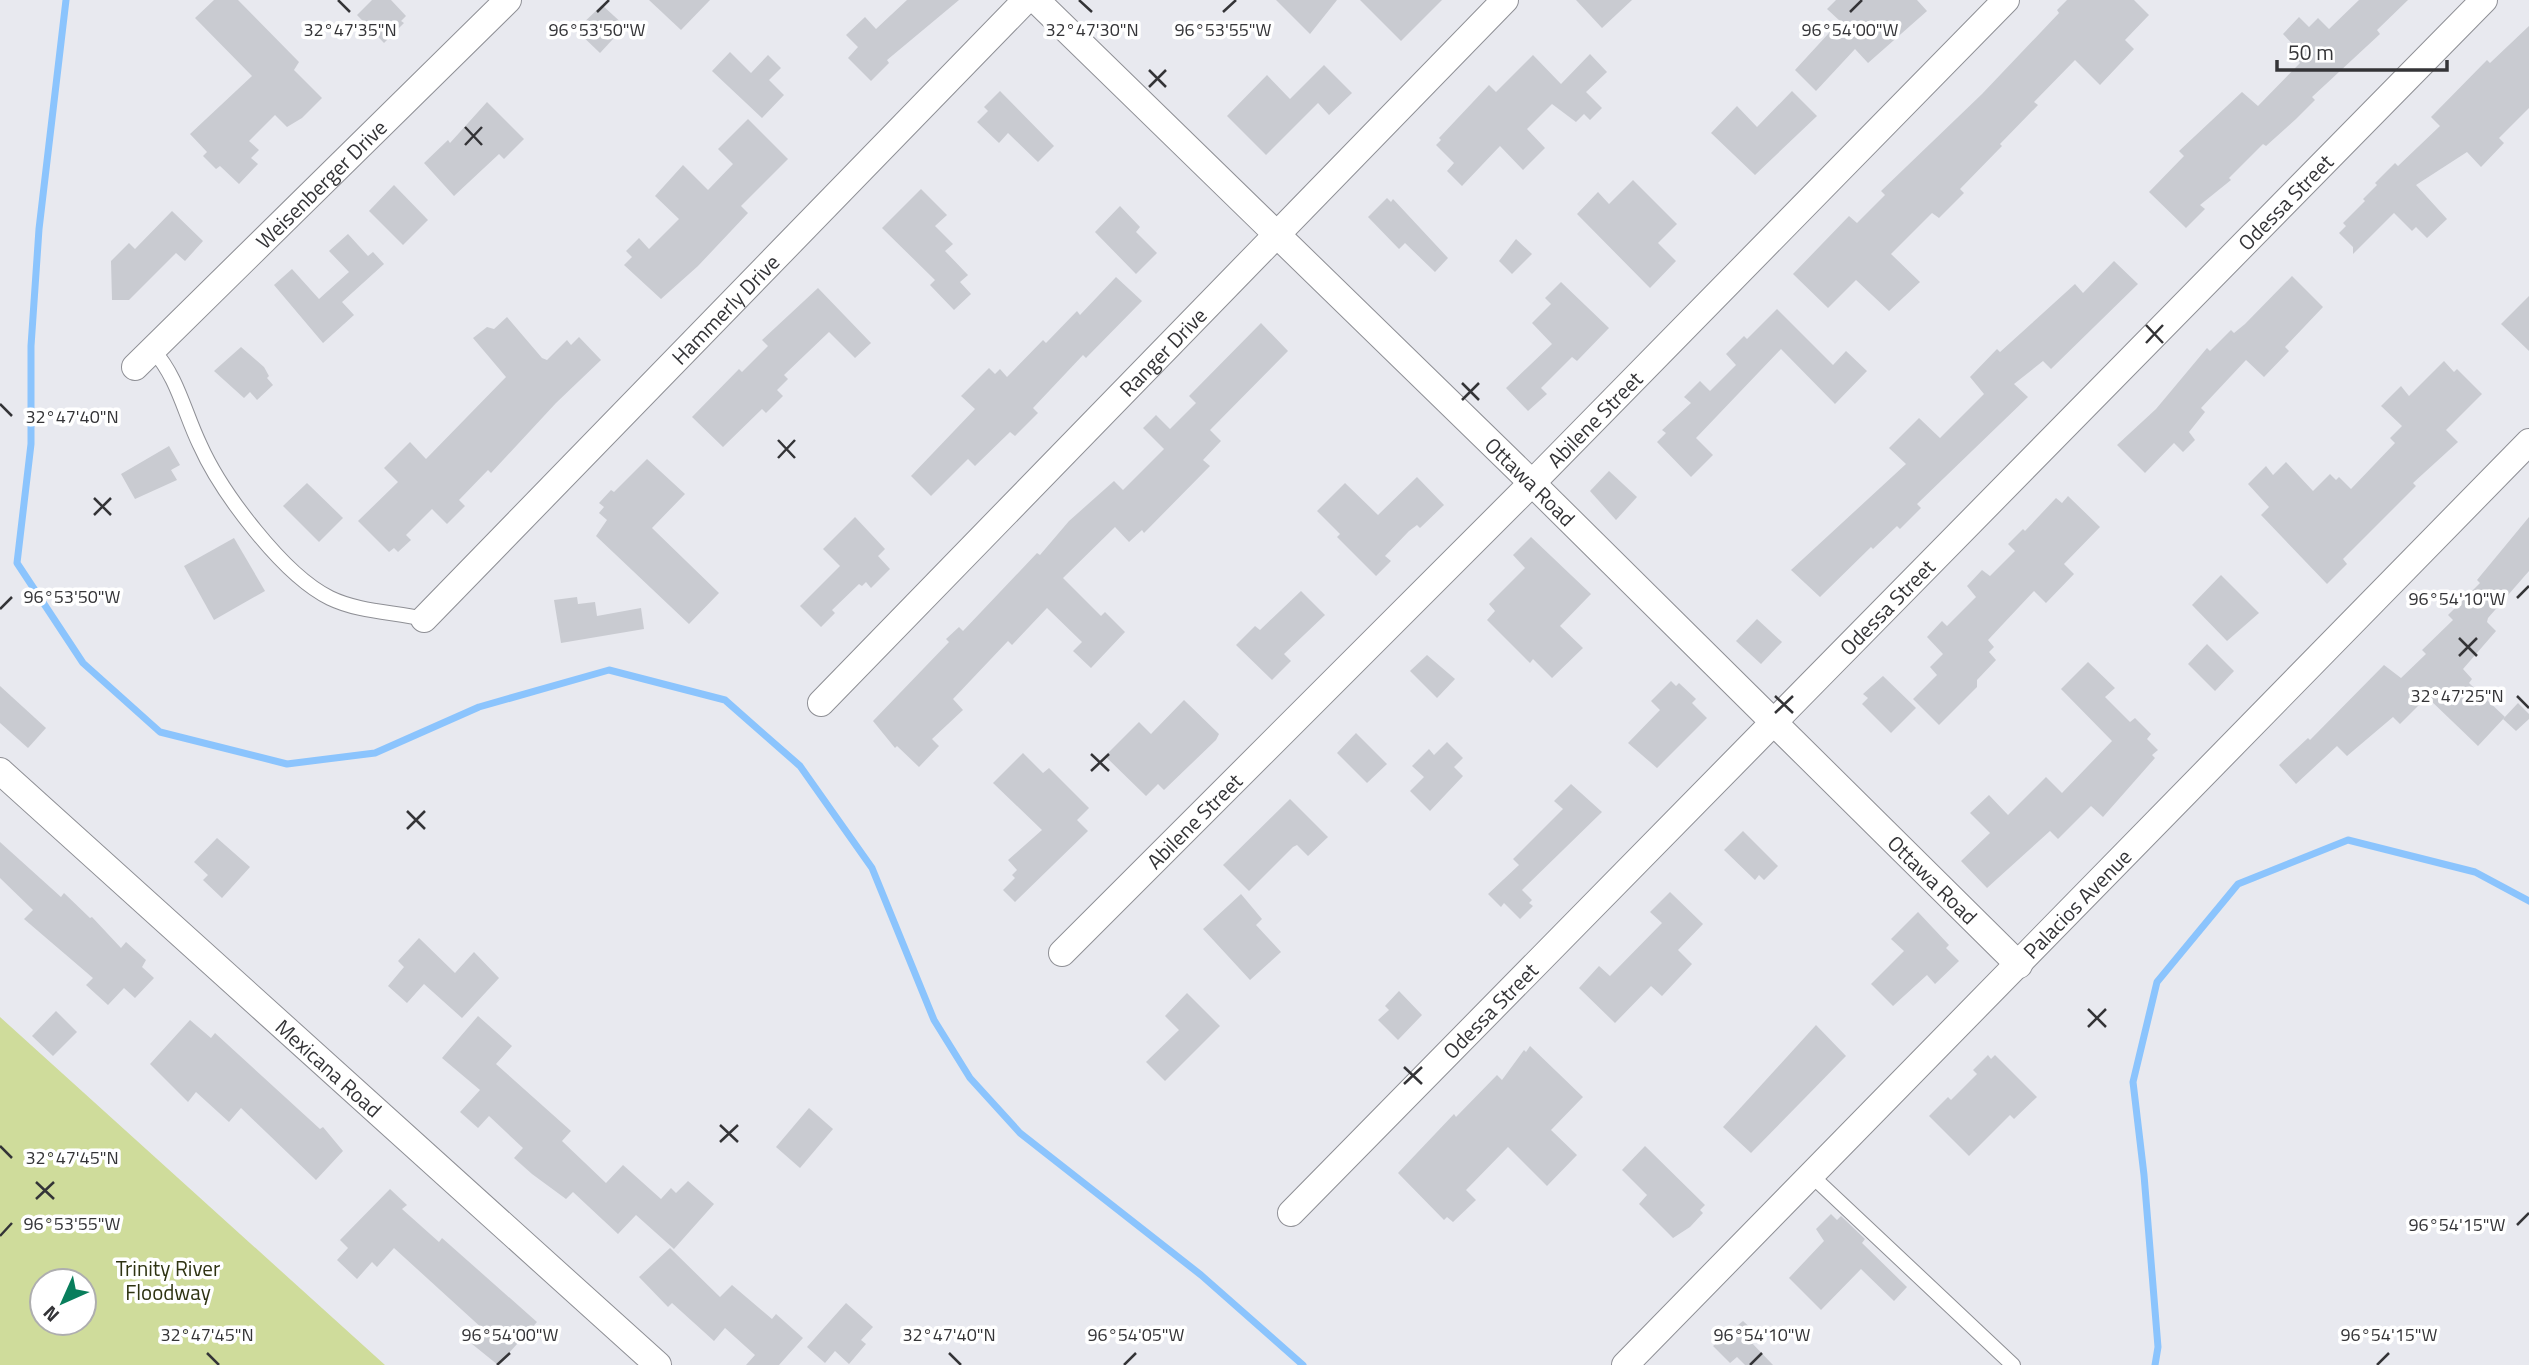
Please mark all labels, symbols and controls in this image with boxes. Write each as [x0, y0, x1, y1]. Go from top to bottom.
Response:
text: 32°47'35"N [303, 16, 397, 43]
text: 96°53'50"W [549, 16, 646, 43]
text: 32°47'30"N [1045, 16, 1139, 43]
text: 96°53'55"W [1175, 16, 1272, 43]
text: 96°54'00"W [1802, 16, 1899, 43]
scale bar [2277, 28, 2447, 72]
text: 50 m [2288, 36, 2334, 68]
street label: Weisenberger Drive [248, 112, 394, 256]
street label: Odessa Street [2230, 146, 2341, 258]
street label: Hammerly Drive [664, 247, 787, 372]
street label: Ranger Drive [1111, 300, 1214, 404]
street label: Abilene Street [1540, 363, 1650, 475]
text: 32°47'40"N [25, 403, 119, 430]
street label: Ottawa Road [1478, 430, 1583, 533]
street label: Odessa Street [1832, 551, 1943, 663]
text: 96°53'50"W [24, 583, 121, 610]
text: 96°54'10"W [2409, 585, 2506, 612]
text: 32°47'25"N [2410, 682, 2504, 709]
street label: Abilene Street [1139, 765, 1250, 876]
street label: Ottawa Road [1880, 827, 1985, 932]
street label: Palacios Avenue [2015, 841, 2139, 966]
street label: Odessa Street [1435, 954, 1546, 1066]
street label: Mexicana Road [268, 1011, 389, 1125]
text: 32°47'45"N [25, 1144, 119, 1171]
text: 96°53'55"W [24, 1210, 121, 1237]
text: 96°54'15"W [2409, 1211, 2506, 1238]
park label: Trinity River Floodway [116, 1252, 220, 1308]
north arrow [28, 1267, 98, 1337]
text: N [36, 1299, 66, 1329]
text: 32°47'45"N [160, 1321, 254, 1348]
text: 96°54'00"W [462, 1321, 559, 1348]
text: 32°47'40"N [902, 1321, 996, 1348]
text: 96°54'05"W [1088, 1321, 1185, 1348]
text: 96°54'10"W [1714, 1321, 1811, 1348]
text: 96°54'15"W [2341, 1321, 2438, 1348]

